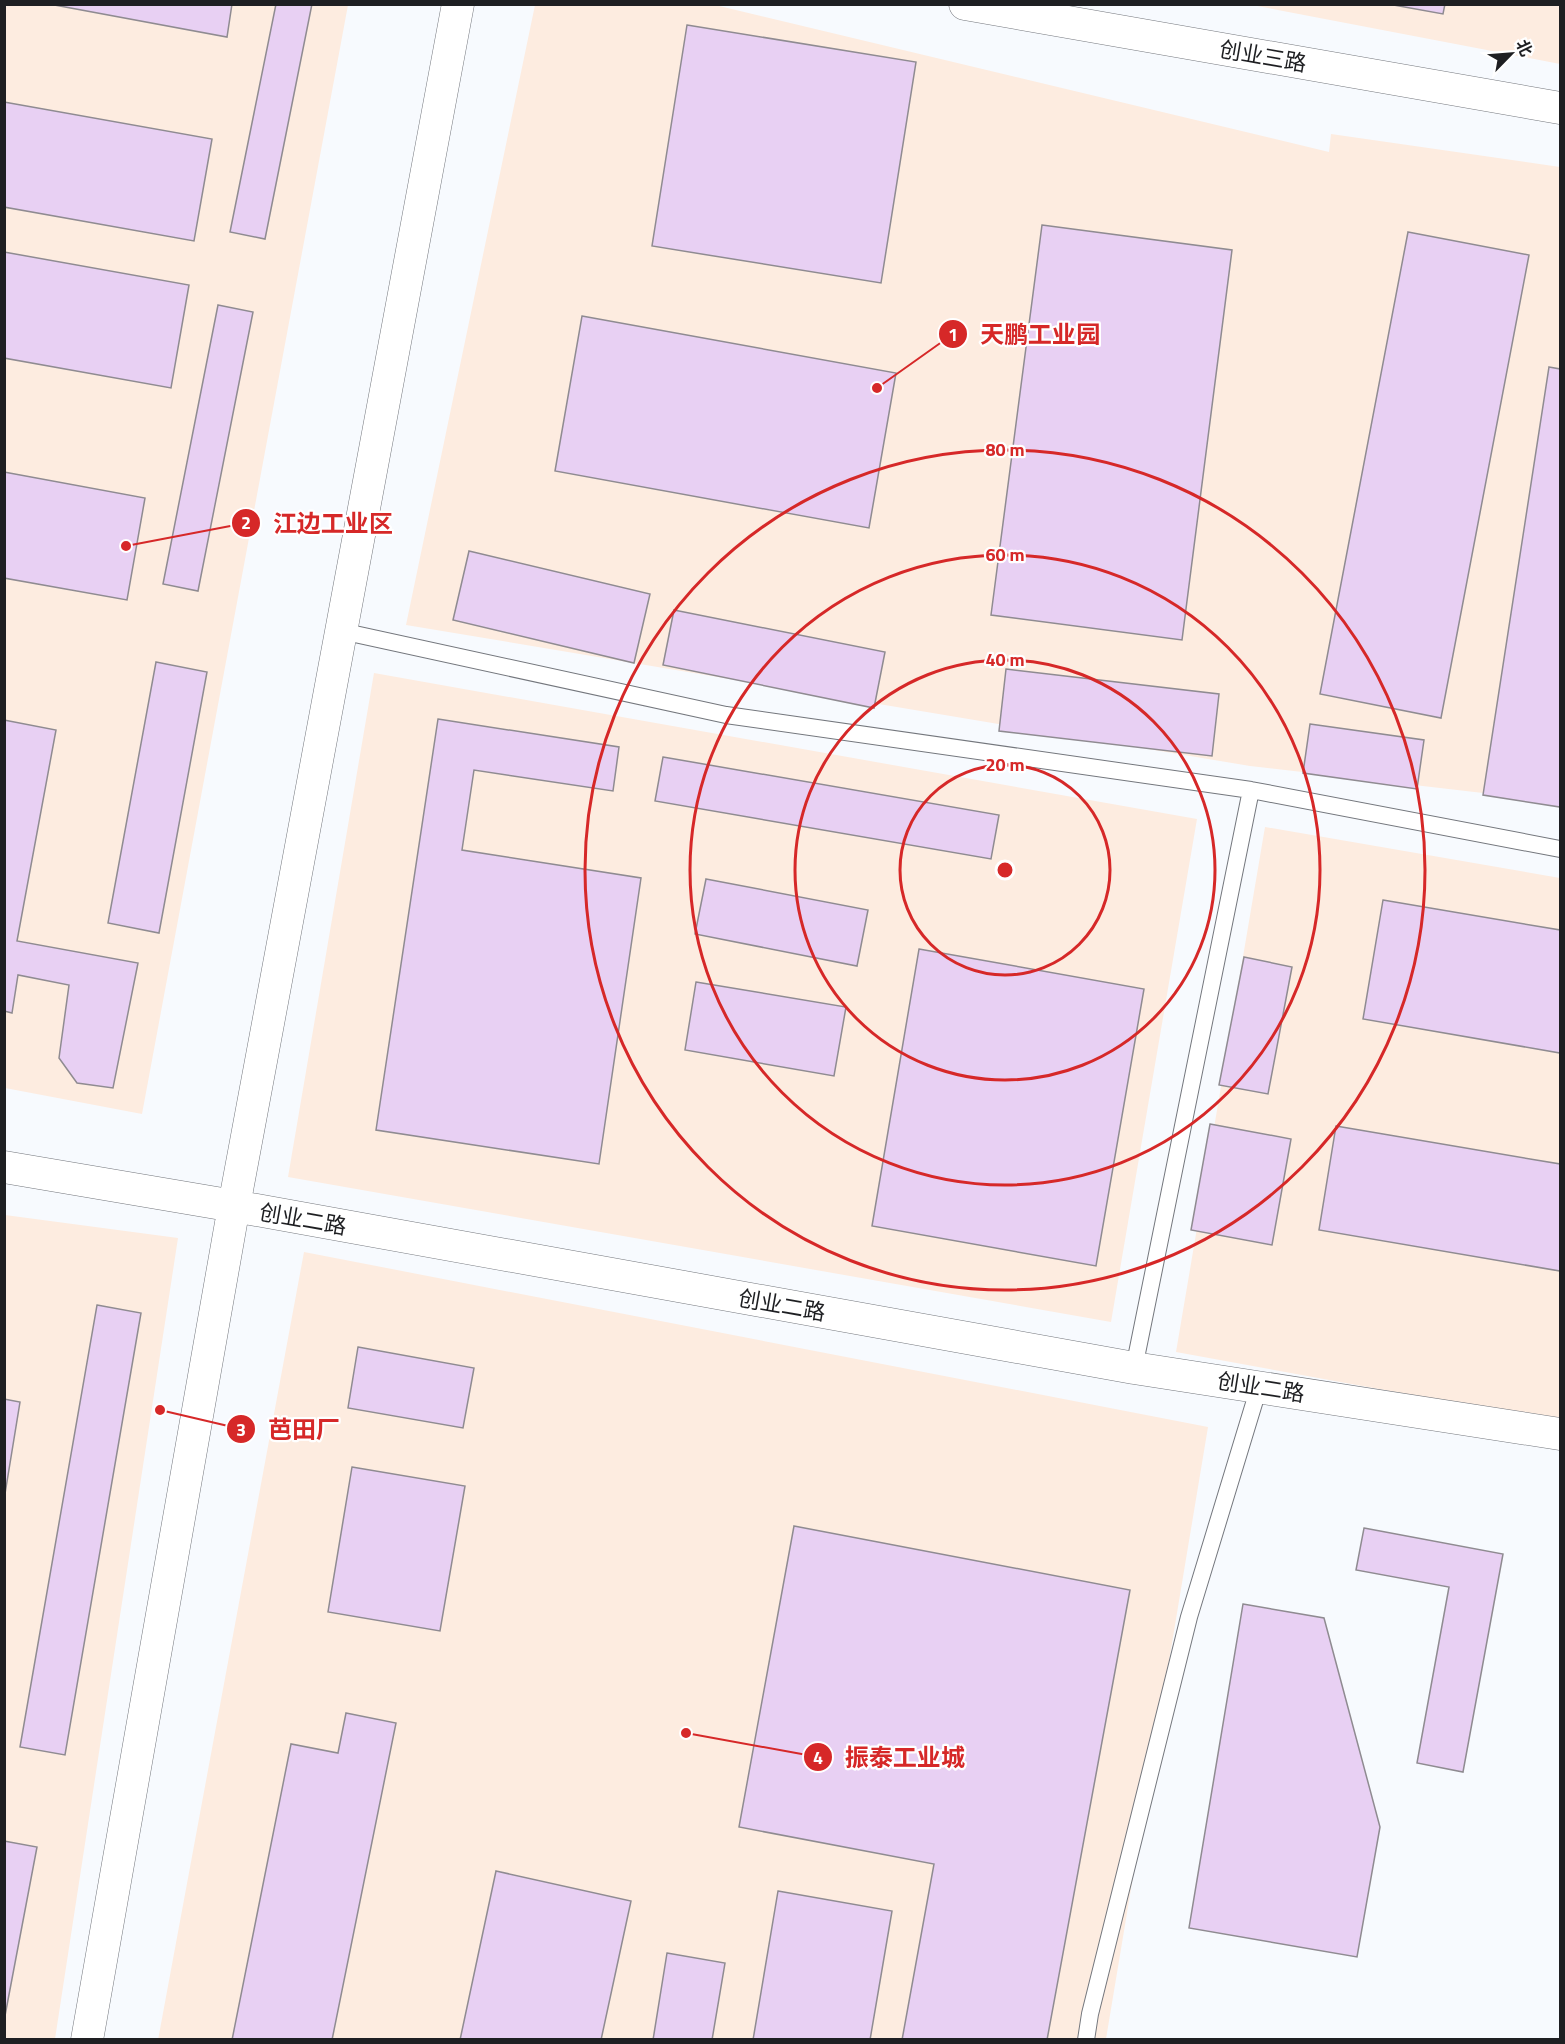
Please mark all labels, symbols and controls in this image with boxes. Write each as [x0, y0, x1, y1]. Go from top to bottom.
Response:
north arrow [1481, 24, 1541, 84]
street label: 创业三路 [1217, 32, 1309, 80]
text: 北 [1510, 35, 1539, 60]
callout: 天鹏工业园 [938, 313, 1112, 355]
text: 天鹏工业园 [980, 316, 1100, 352]
text: 1 [948, 321, 958, 348]
text: 80 m [985, 436, 1025, 463]
callout: 江边工业区 [231, 502, 405, 544]
text: 江边工业区 [273, 505, 393, 541]
text: 2 [241, 509, 251, 536]
text: 60 m [985, 541, 1025, 568]
text: 40 m [985, 646, 1025, 673]
text: 20 m [985, 751, 1025, 778]
centre of rings [995, 860, 1015, 880]
street label: 创业二路 [257, 1195, 349, 1243]
street label: 创业二路 [736, 1281, 828, 1329]
street label: 创业二路 [1215, 1363, 1307, 1411]
callout: 芭田厂 [226, 1408, 352, 1450]
text: 芭田厂 [268, 1411, 340, 1447]
text: 3 [236, 1416, 246, 1443]
callout: 振泰工业城 [803, 1736, 977, 1778]
text: 振泰工业城 [845, 1739, 965, 1775]
text: 4 [813, 1744, 823, 1771]

